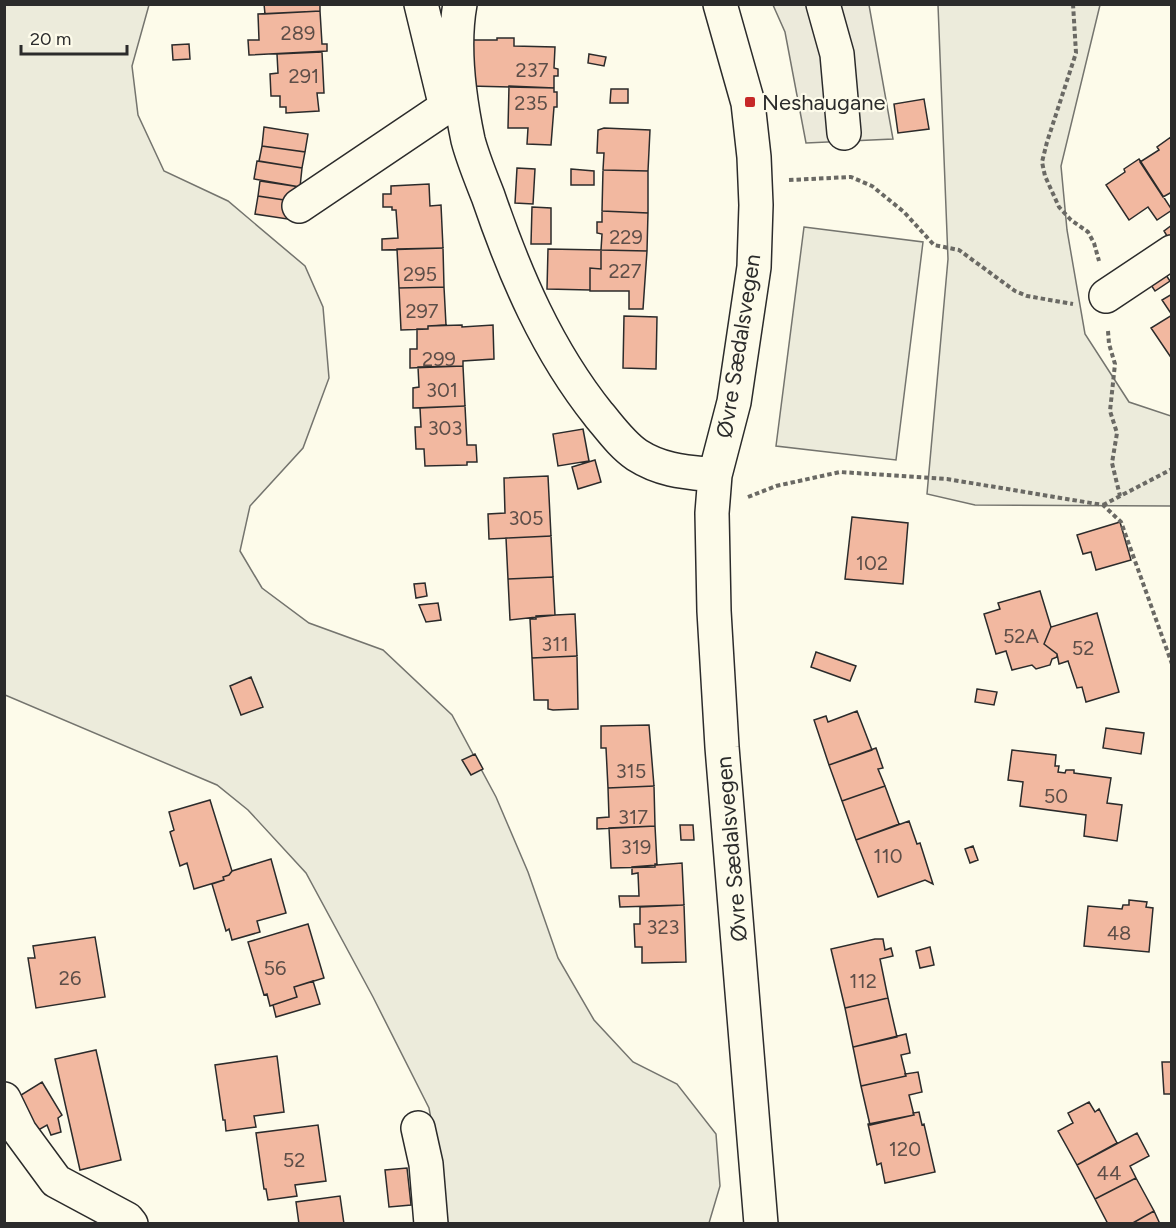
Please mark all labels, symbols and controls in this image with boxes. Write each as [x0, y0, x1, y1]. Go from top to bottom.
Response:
scale bar [21, 18, 128, 56]
house number: 289 [281, 21, 315, 45]
text: 20 m [30, 28, 71, 50]
house number: 237 [516, 58, 549, 82]
house number: 291 [289, 64, 319, 88]
place label: Neshaugane [762, 89, 886, 116]
house number: 235 [514, 91, 548, 115]
marker: Neshaugane [743, 95, 757, 109]
house number: 229 [609, 225, 643, 249]
street label: Øvre Sædalsvegen [711, 252, 766, 440]
house number: 227 [608, 259, 642, 283]
house number: 295 [403, 262, 437, 286]
house number: 297 [405, 299, 439, 323]
house number: 299 [422, 347, 456, 371]
house number: 301 [426, 378, 458, 402]
house number: 303 [428, 416, 462, 440]
house number: 305 [508, 506, 544, 530]
house number: 102 [856, 551, 888, 575]
house number: 52A [1003, 624, 1040, 648]
house number: 311 [541, 632, 569, 656]
house number: 52 [1072, 636, 1094, 660]
street label: Øvre Sædalsvegen [710, 755, 753, 943]
house number: 315 [616, 759, 646, 783]
house number: 50 [1044, 784, 1068, 808]
house number: 317 [618, 805, 648, 829]
house number: 319 [621, 835, 651, 859]
house number: 110 [873, 844, 903, 868]
house number: 323 [647, 915, 679, 939]
house number: 48 [1107, 921, 1131, 945]
house number: 56 [264, 956, 286, 980]
house number: 26 [59, 966, 81, 990]
house number: 112 [849, 969, 877, 993]
house number: 120 [889, 1137, 921, 1161]
house number: 52 [283, 1148, 305, 1172]
house number: 44 [1097, 1161, 1121, 1185]

